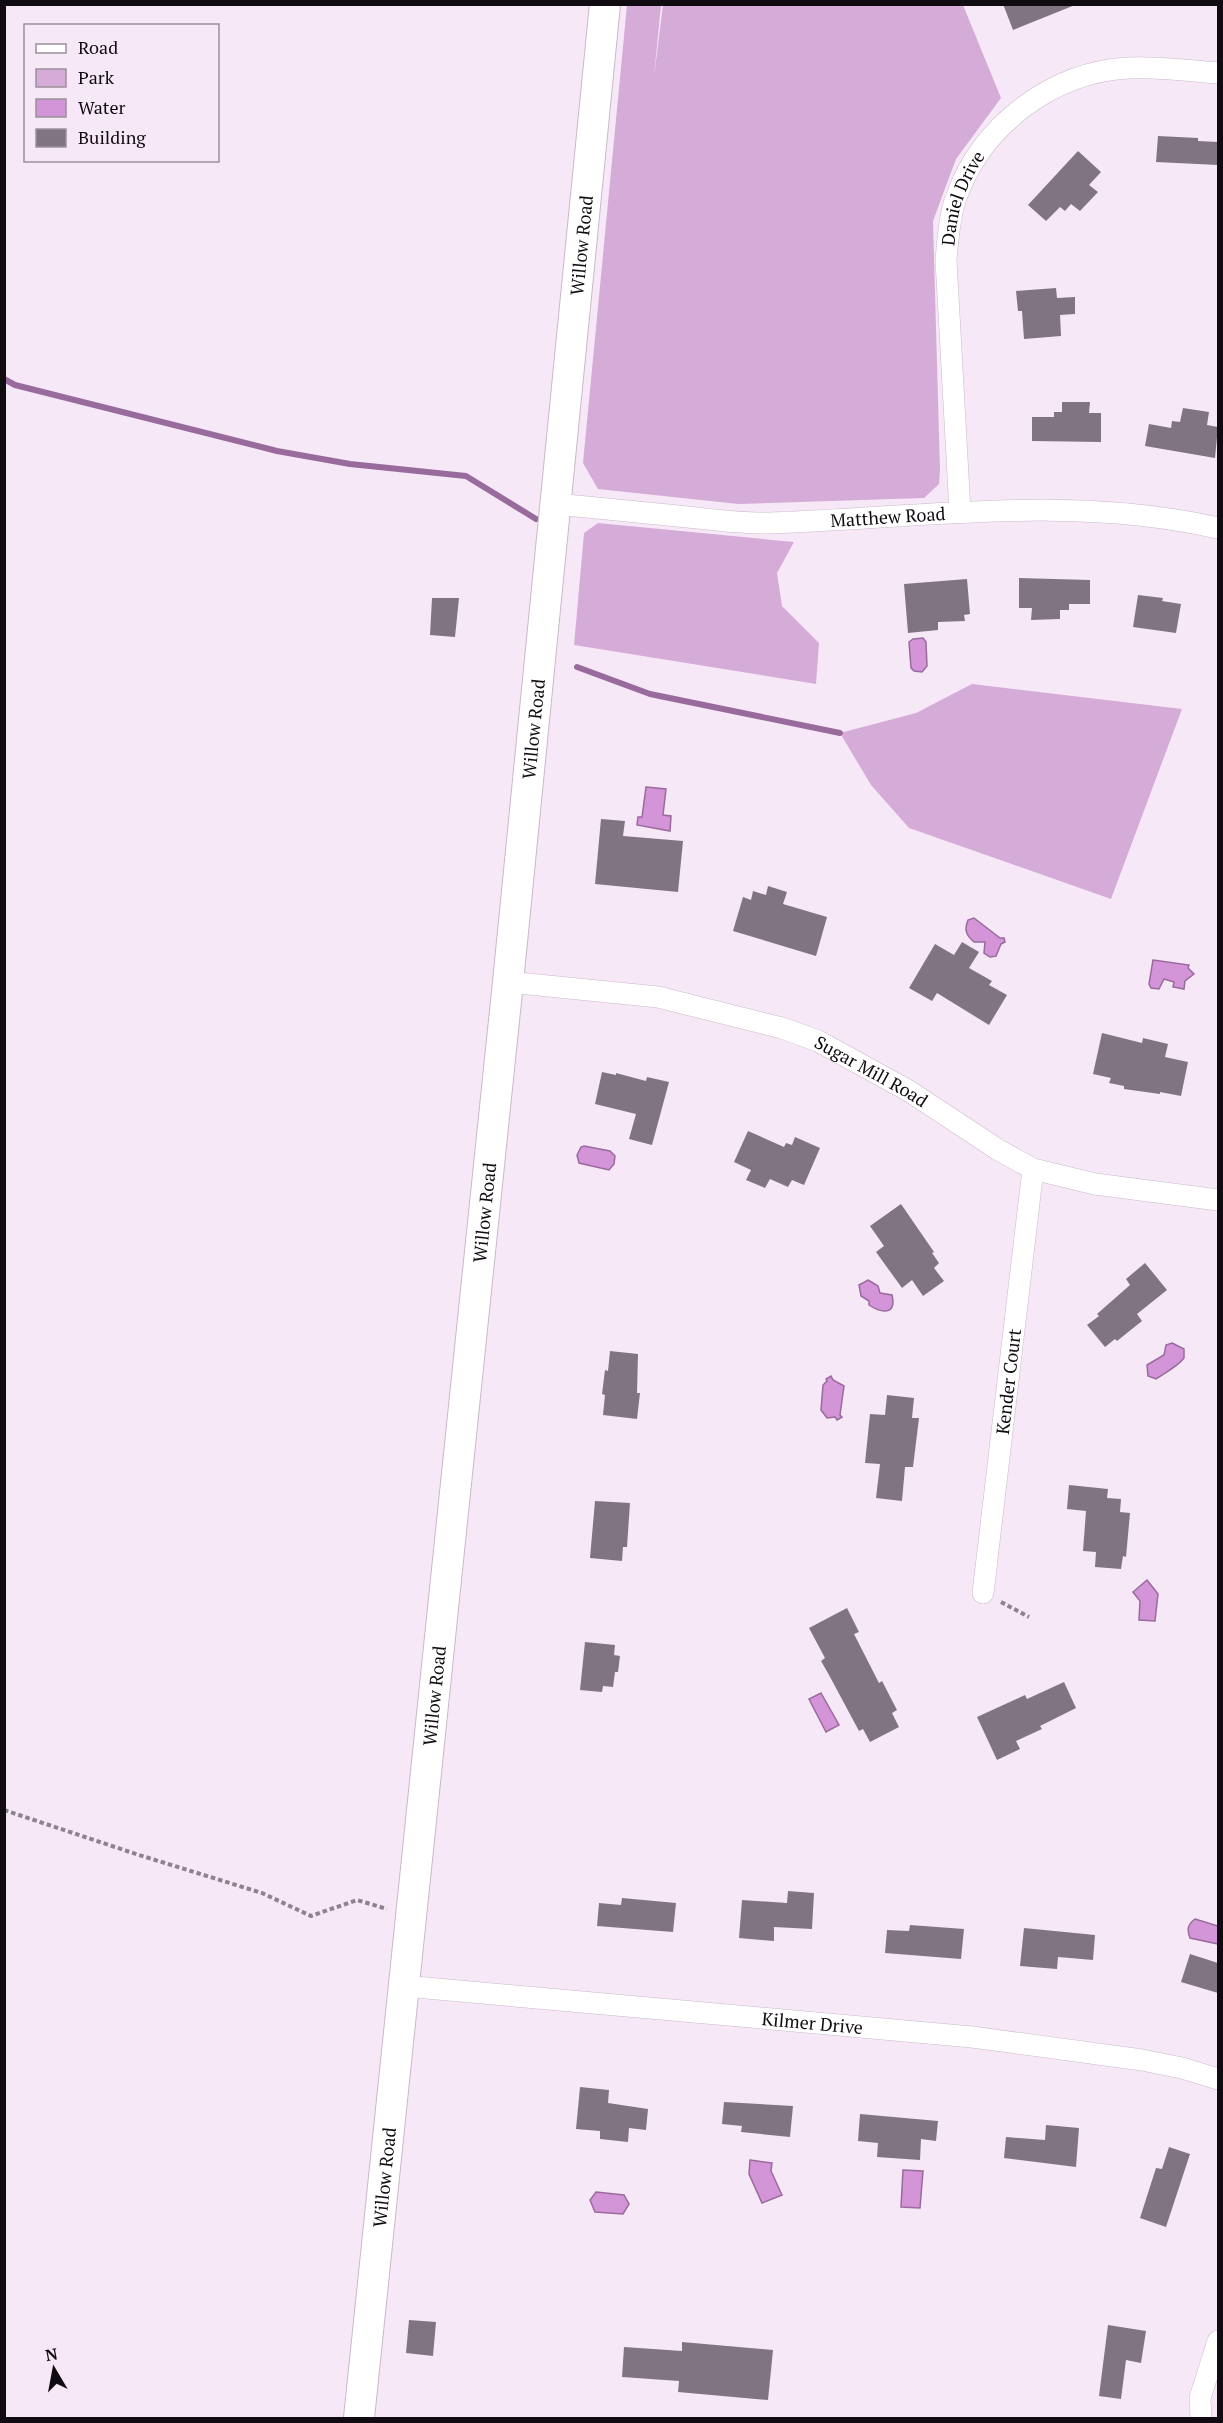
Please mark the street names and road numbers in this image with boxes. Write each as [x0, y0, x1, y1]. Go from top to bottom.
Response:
street label: Daniel Drive [935, 146, 989, 247]
street label: Willow Road [564, 194, 598, 297]
street label: Matthew Road [830, 501, 946, 532]
street label: Willow Road [516, 678, 550, 780]
street label: Sugar Mill Road [810, 1030, 933, 1112]
street label: Willow Road [467, 1161, 501, 1264]
street label: Kender Court [990, 1327, 1026, 1435]
street label: Willow Road [417, 1645, 451, 1747]
street label: Kilmer Drive [761, 2006, 864, 2039]
street label: Willow Road [367, 2126, 401, 2229]

